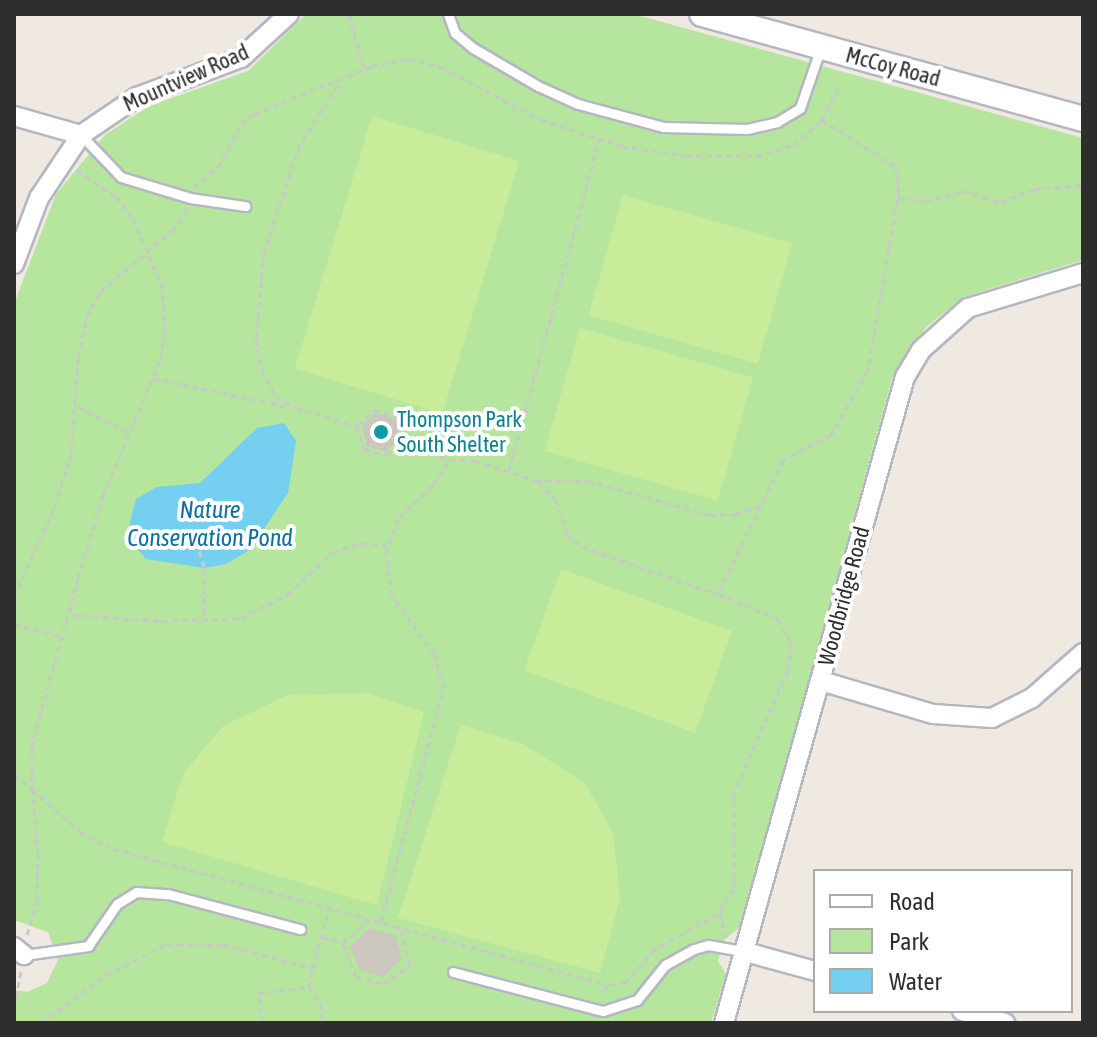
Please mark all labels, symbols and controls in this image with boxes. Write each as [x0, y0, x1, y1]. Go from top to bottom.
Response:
street label: Mountview Road [119, 39, 253, 117]
street label: McCoy Road [843, 42, 943, 92]
place label: Thompson Park South Shelter [397, 406, 522, 458]
marker: Thompson Park South Shelter [372, 423, 390, 441]
water label: Nature Conservation Pond [127, 496, 293, 552]
street label: Woodbridge Road [813, 524, 875, 668]
legend [813, 869, 1073, 1013]
text: Road [889, 888, 935, 915]
text: Park [889, 928, 929, 955]
text: Water [889, 968, 942, 995]

